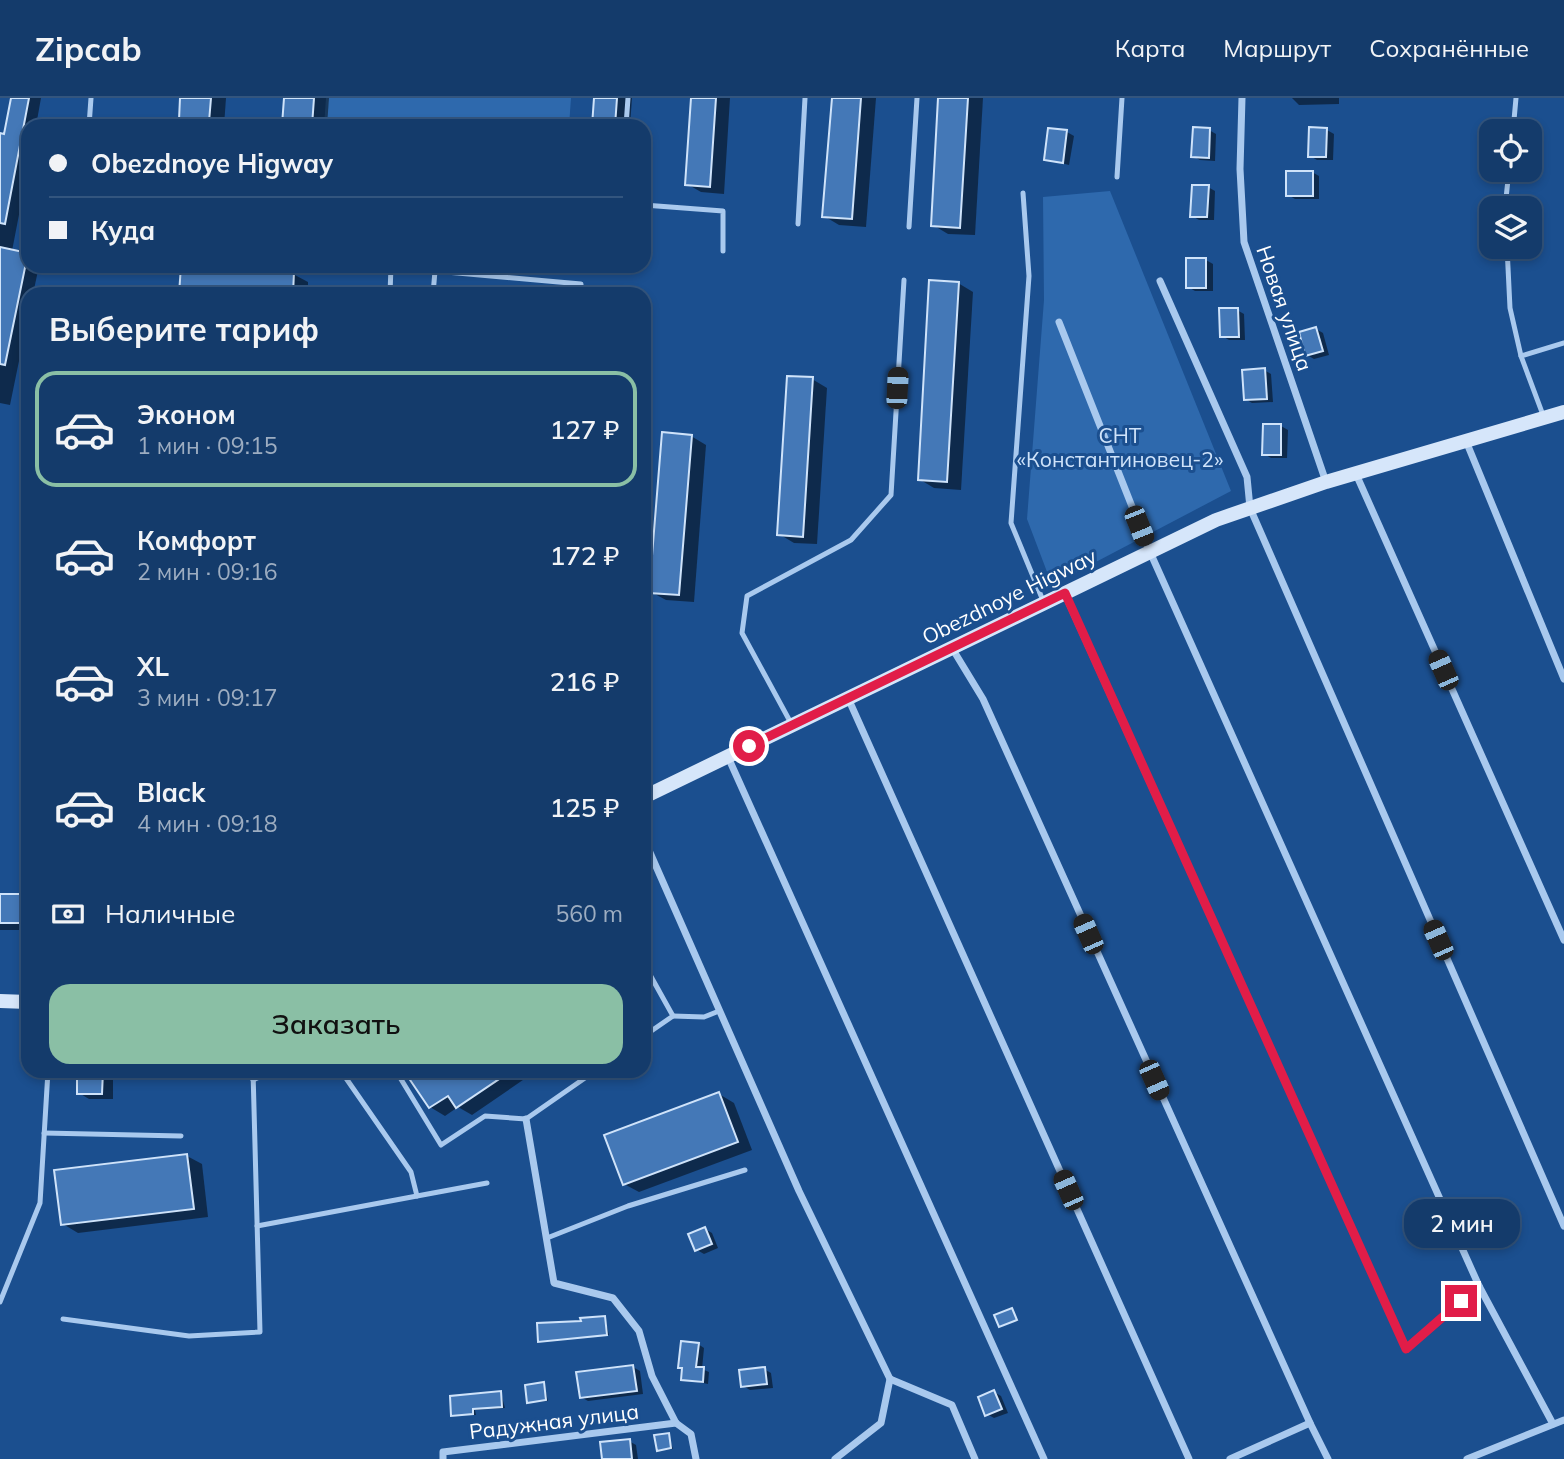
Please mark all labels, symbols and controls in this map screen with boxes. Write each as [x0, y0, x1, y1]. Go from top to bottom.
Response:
text: Zipcab [35, 28, 142, 69]
text: Карта [1115, 33, 1185, 63]
text: Маршрут [1223, 33, 1331, 63]
text: Сохранённые [1369, 33, 1529, 63]
map controls [1479, 119, 1542, 259]
button: locate [1479, 119, 1542, 182]
text: Obezdnoye Higway [91, 147, 333, 180]
button: layers [1479, 196, 1542, 259]
text: Куда [91, 214, 155, 247]
street label: Новая улица [1251, 242, 1319, 374]
text: Выберите тариф [49, 309, 319, 349]
car [886, 366, 909, 410]
icon: car [53, 398, 116, 461]
text: Эконом [137, 398, 236, 431]
text: 127 ₽ [550, 413, 619, 446]
park label: СНТ «Константиновец-2» [1017, 422, 1223, 472]
text: 1 мин · 09:15 [137, 431, 277, 460]
car [1122, 503, 1157, 549]
icon: car [53, 524, 116, 587]
text: Комфорт [137, 524, 256, 557]
text: 172 ₽ [550, 539, 619, 572]
street label: Obezdnoye Higway [917, 542, 1101, 650]
text: 2 мин · 09:16 [137, 557, 277, 586]
car [1425, 647, 1462, 693]
icon: car [53, 650, 116, 713]
text: XL [137, 650, 169, 683]
text: 216 ₽ [550, 665, 619, 698]
text: 3 мин · 09:17 [137, 683, 277, 712]
route start [733, 730, 765, 762]
icon: car [53, 776, 116, 839]
text: Black [137, 776, 205, 809]
text: 125 ₽ [550, 791, 619, 824]
text: 4 мин · 09:18 [137, 809, 277, 838]
icon: cash [49, 895, 87, 933]
text: Наличные [105, 897, 235, 930]
text: 560 m [555, 899, 623, 928]
car [1070, 911, 1107, 957]
car [1420, 917, 1457, 963]
button: Заказать [49, 984, 623, 1064]
car [1136, 1057, 1173, 1103]
car [1050, 1167, 1087, 1213]
callout: 2 мин [1403, 1200, 1519, 1248]
text: 2 мин [1430, 1209, 1494, 1238]
route end [1445, 1285, 1477, 1317]
street label: Радужная улица [468, 1398, 640, 1444]

